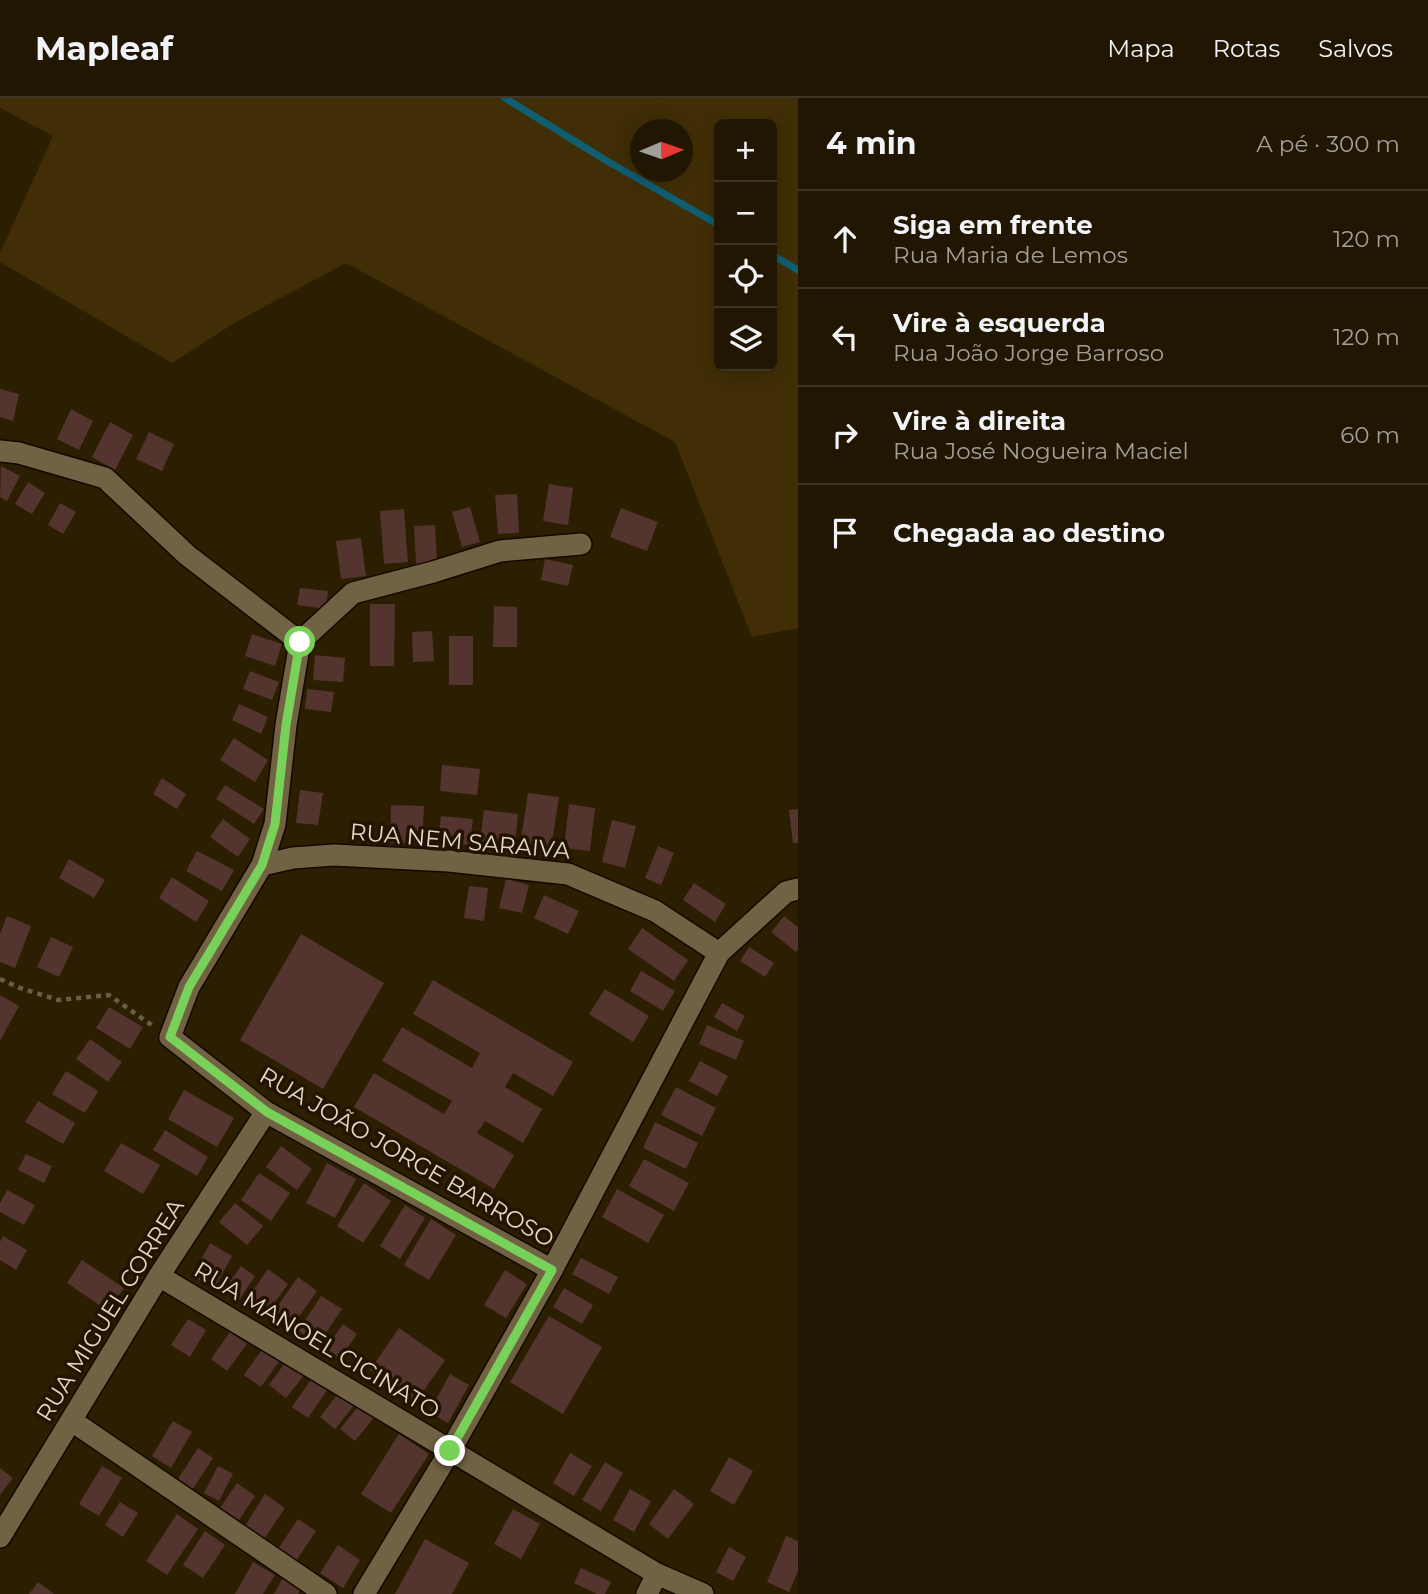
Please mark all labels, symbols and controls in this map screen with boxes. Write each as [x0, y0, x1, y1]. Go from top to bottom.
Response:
text: Mapleaf [35, 28, 173, 68]
text: Mapa [1107, 34, 1175, 63]
text: Rotas [1213, 34, 1280, 63]
text: Salvos [1318, 34, 1393, 63]
north arrow [630, 119, 693, 182]
map controls [714, 119, 777, 371]
button: + [714, 119, 777, 182]
text: 4 min [826, 125, 916, 162]
text: A pé · 300 m [1256, 130, 1400, 158]
button: − [714, 182, 777, 245]
text: Siga em frente [893, 209, 1093, 241]
icon: ahead [826, 220, 864, 258]
text: 120 m [1333, 225, 1400, 253]
text: Rua Maria de Lemos [893, 241, 1128, 269]
button: locate [714, 245, 777, 308]
text: Vire à esquerda [893, 307, 1106, 339]
button: layers [714, 308, 777, 371]
icon: left [826, 318, 864, 356]
text: 120 m [1333, 323, 1400, 351]
text: Rua João Jorge Barroso [893, 339, 1164, 367]
text: Vire à direita [893, 405, 1066, 437]
icon: right [826, 416, 864, 454]
text: 60 m [1340, 421, 1400, 449]
text: Rua José Nogueira Maciel [893, 437, 1189, 465]
icon: arrive [826, 514, 864, 552]
text: Chegada ao destino [893, 517, 1165, 549]
route start [284, 626, 315, 657]
street label: RUA NEM SARAIVA [349, 817, 572, 865]
street label: RUA JOÃO JORGE BARROSO [255, 1061, 559, 1253]
street label: RUA MIGUEL CORREA [30, 1193, 190, 1426]
street label: RUA MANOEL CICINATO [189, 1255, 445, 1425]
route end [434, 1435, 465, 1466]

